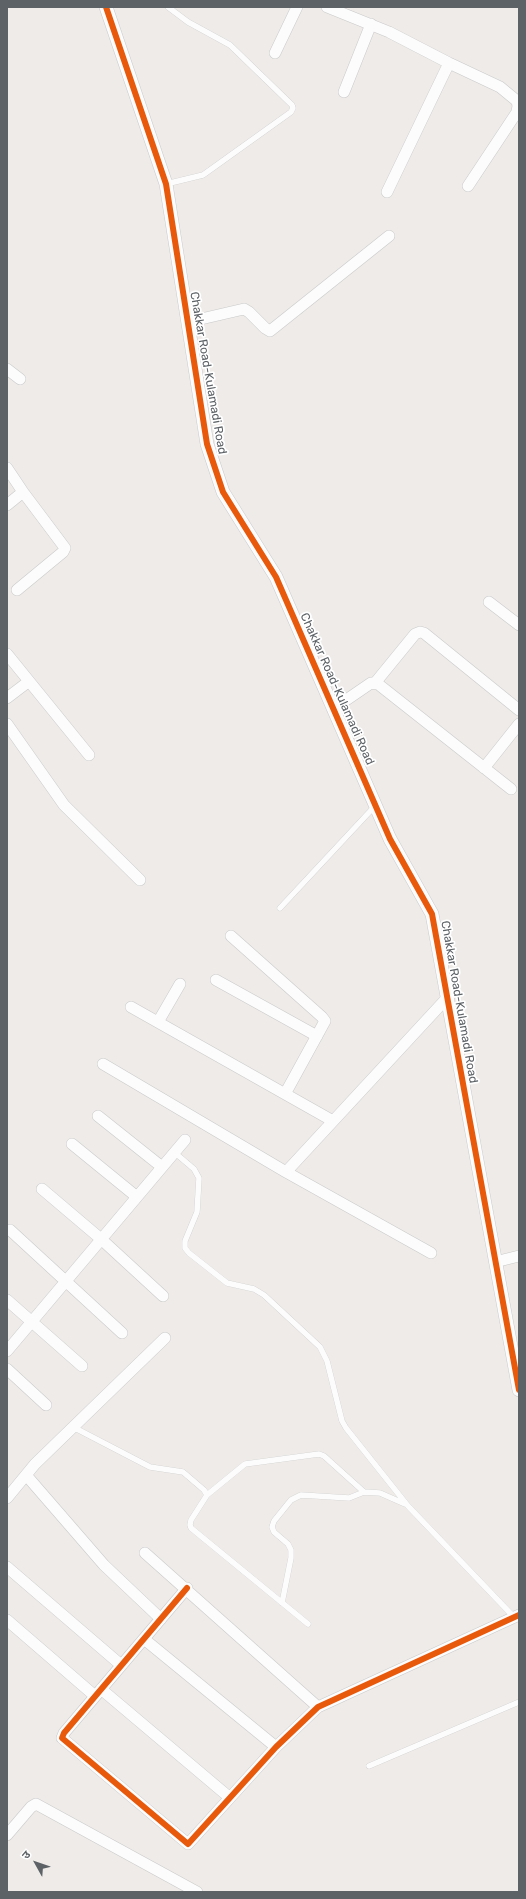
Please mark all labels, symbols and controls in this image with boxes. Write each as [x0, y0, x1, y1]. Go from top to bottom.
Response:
street label: Chakkar Road-Kulamadi Road [187, 291, 229, 455]
street label: Chakkar Road-Kulamadi Road [297, 611, 377, 767]
street label: Chakkar Road-Kulamadi Road [438, 920, 480, 1084]
north arrow [16, 1843, 56, 1883]
text: उ [19, 1848, 33, 1862]

